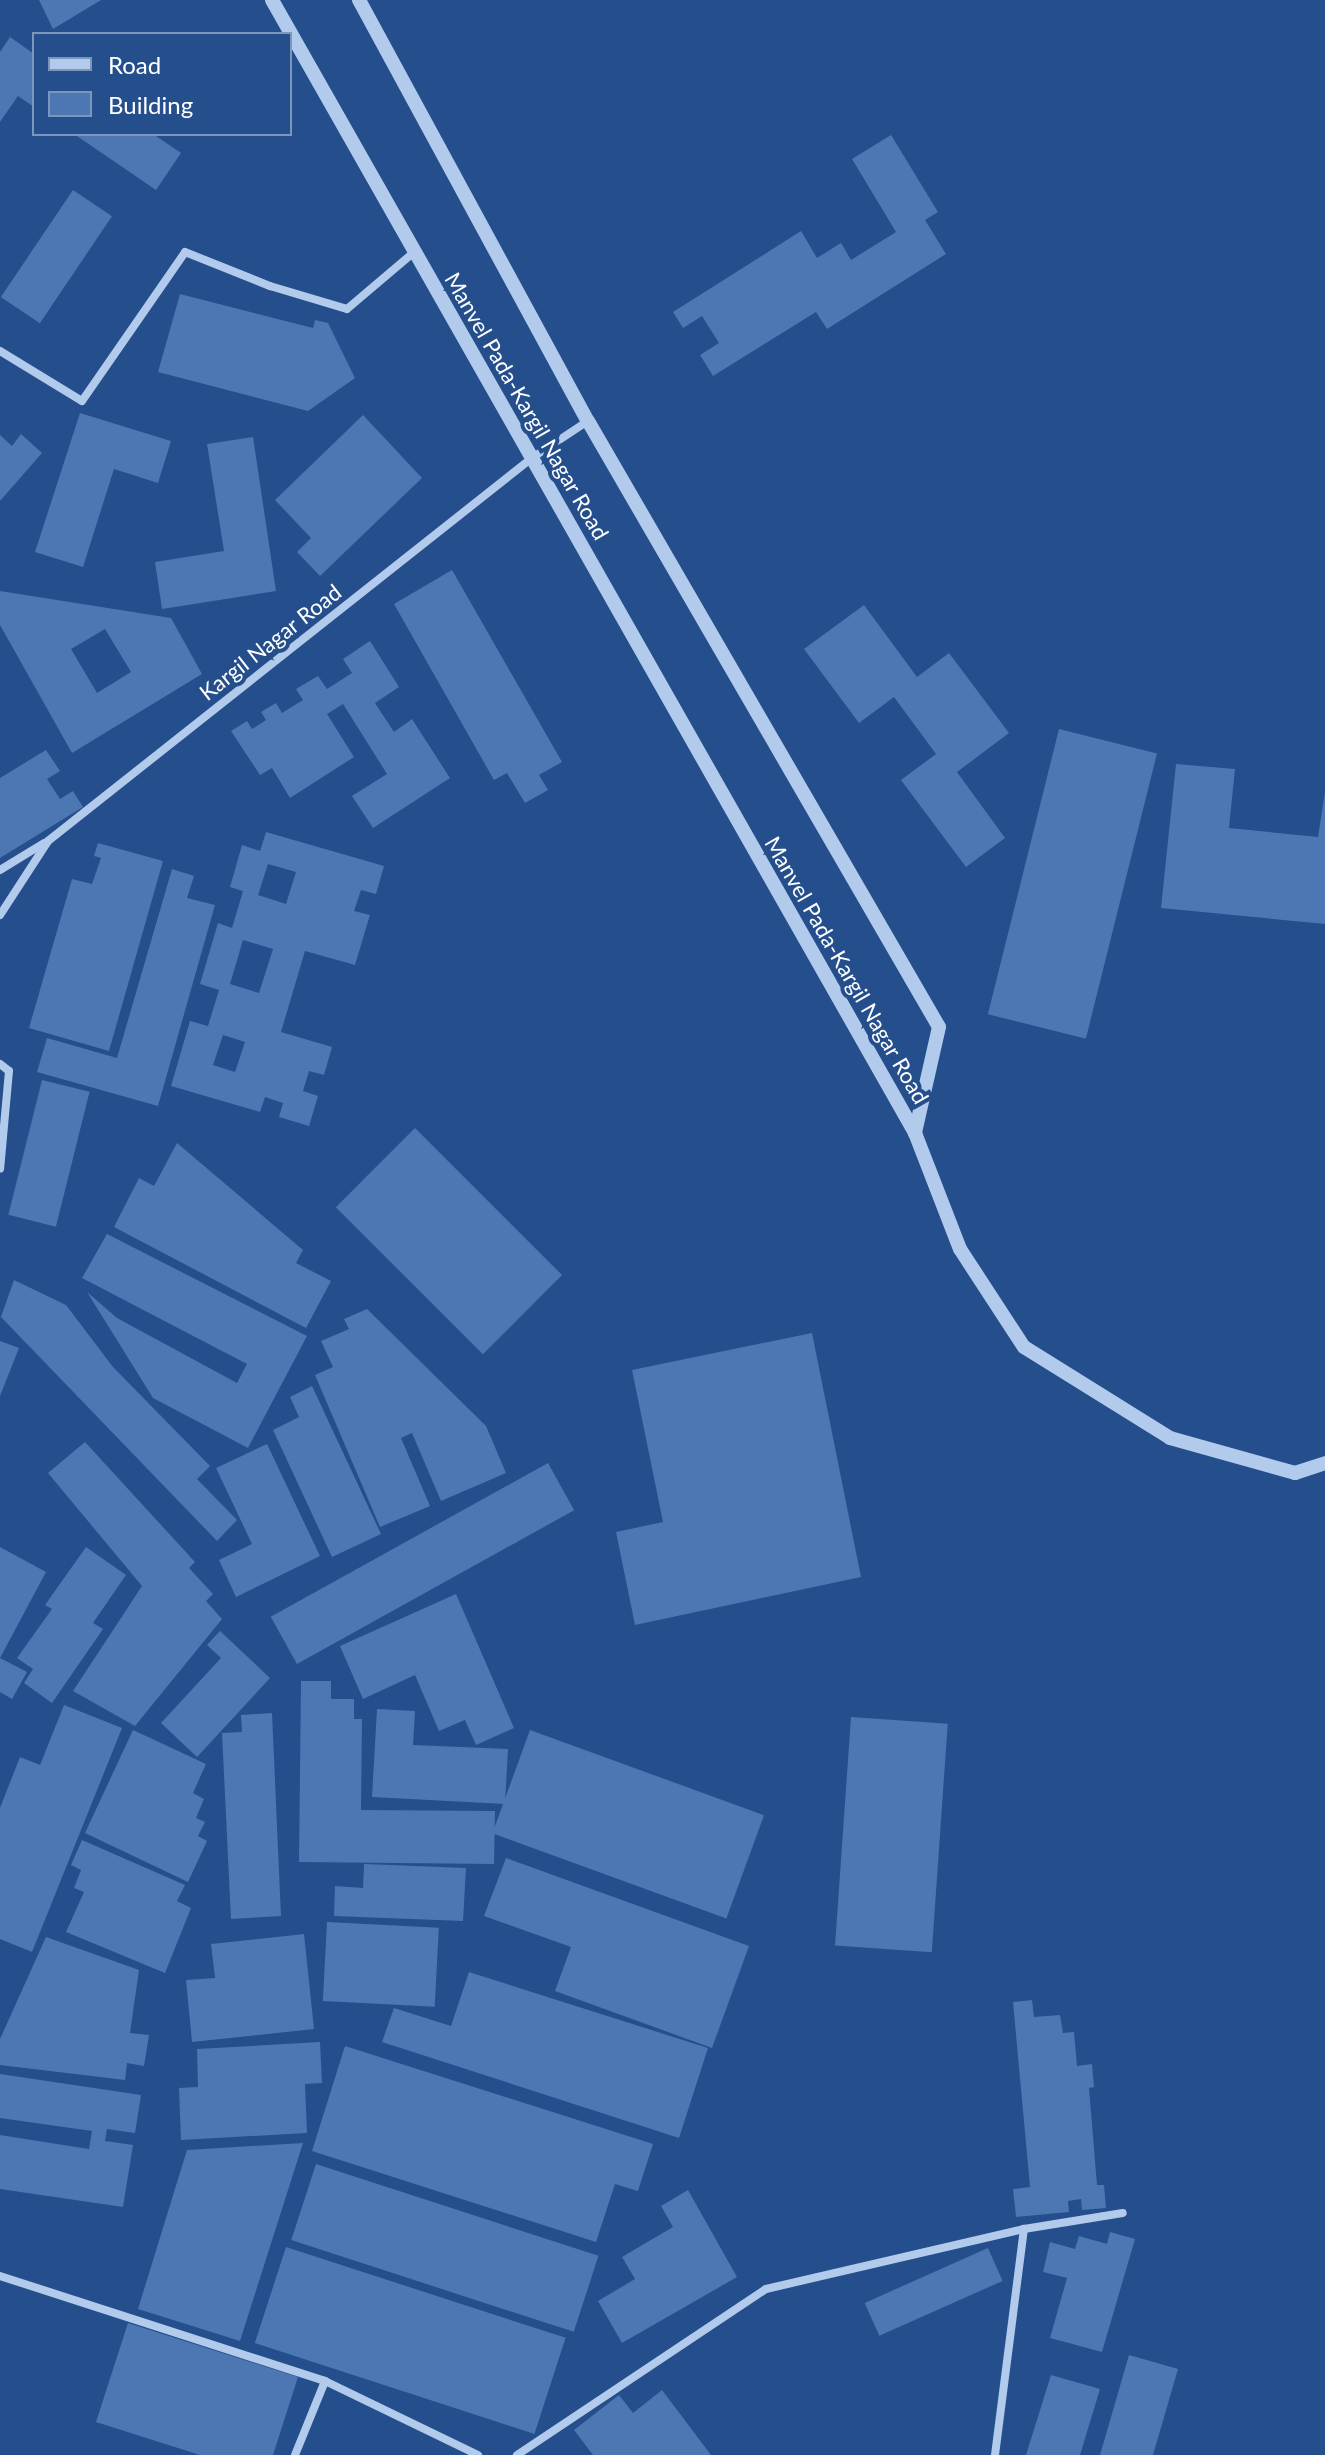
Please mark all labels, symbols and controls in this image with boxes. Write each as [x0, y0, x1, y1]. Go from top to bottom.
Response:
legend [32, 32, 292, 136]
text: Road [108, 50, 161, 79]
text: Building [108, 90, 193, 119]
street label: Manvel Pada-Kargil Nagar Road [439, 267, 615, 545]
street label: Kargil Nagar Road [194, 578, 346, 706]
street label: Manvel Pada-Kargil Nagar Road [759, 831, 935, 1109]

